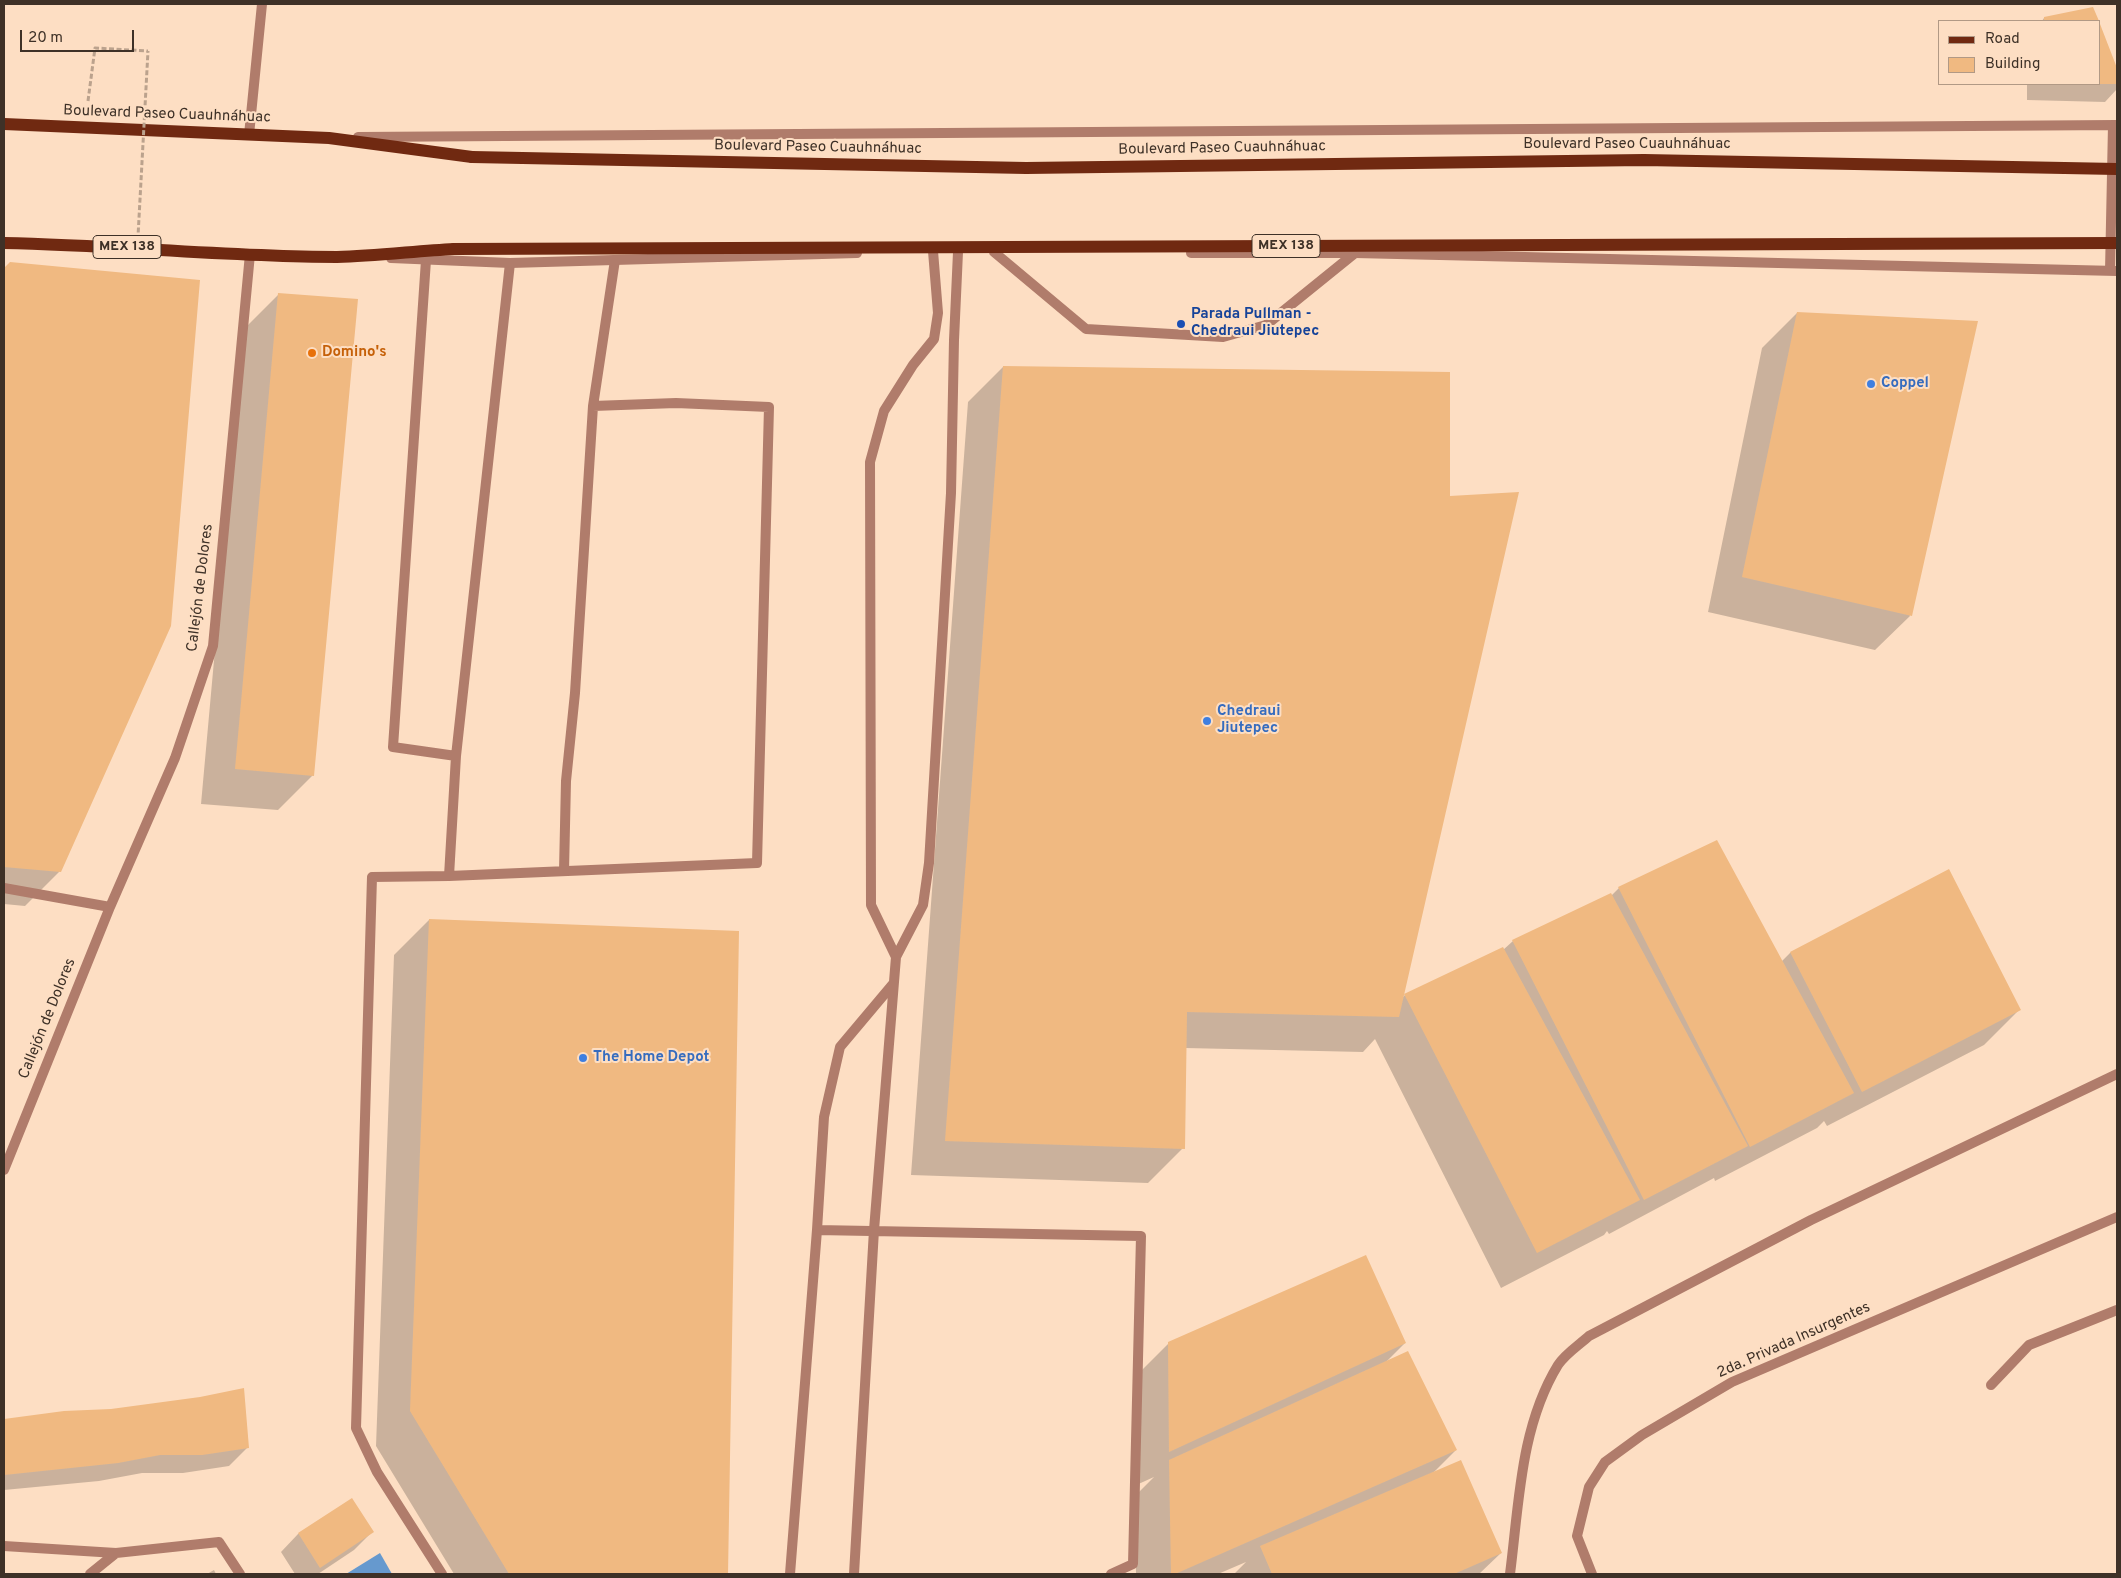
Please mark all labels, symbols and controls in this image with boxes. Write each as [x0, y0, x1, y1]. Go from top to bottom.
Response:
scale bar [22, 20, 136, 52]
legend [1938, 20, 2101, 85]
text: 20 m [28, 29, 63, 48]
text: Road [1985, 30, 2020, 49]
text: Building [1985, 55, 2040, 74]
street label: Boulevard Paseo Cuauhnáhuac [63, 102, 271, 128]
street label: Boulevard Paseo Cuauhnáhuac [1523, 136, 1731, 154]
street label: Boulevard Paseo Cuauhnáhuac [714, 137, 922, 159]
street label: Boulevard Paseo Cuauhnáhuac [1118, 138, 1326, 160]
road number: MEX 138 [1252, 235, 1320, 258]
road number: MEX 138 [93, 236, 161, 258]
place label: Parada Pullman - Chedraui Jiutepec [1191, 306, 1319, 341]
marker: Parada Pullman - Chedraui Jiutepec [1175, 318, 1187, 330]
place label: Domino's [322, 344, 387, 362]
marker: Domino's [306, 347, 318, 359]
place label: Coppel [1881, 375, 1929, 393]
marker: Coppel [1865, 378, 1877, 390]
street label: Callejón de Dolores [184, 523, 218, 653]
place label: Chedraui Jiutepec [1217, 703, 1280, 738]
marker: Chedraui Jiutepec [1201, 715, 1213, 727]
street label: Callejón de Dolores [16, 956, 80, 1082]
place label: The Home Depot [593, 1049, 709, 1067]
marker: The Home Depot [577, 1052, 589, 1064]
street label: 2da. Privada Insurgentes [1715, 1299, 1873, 1383]

